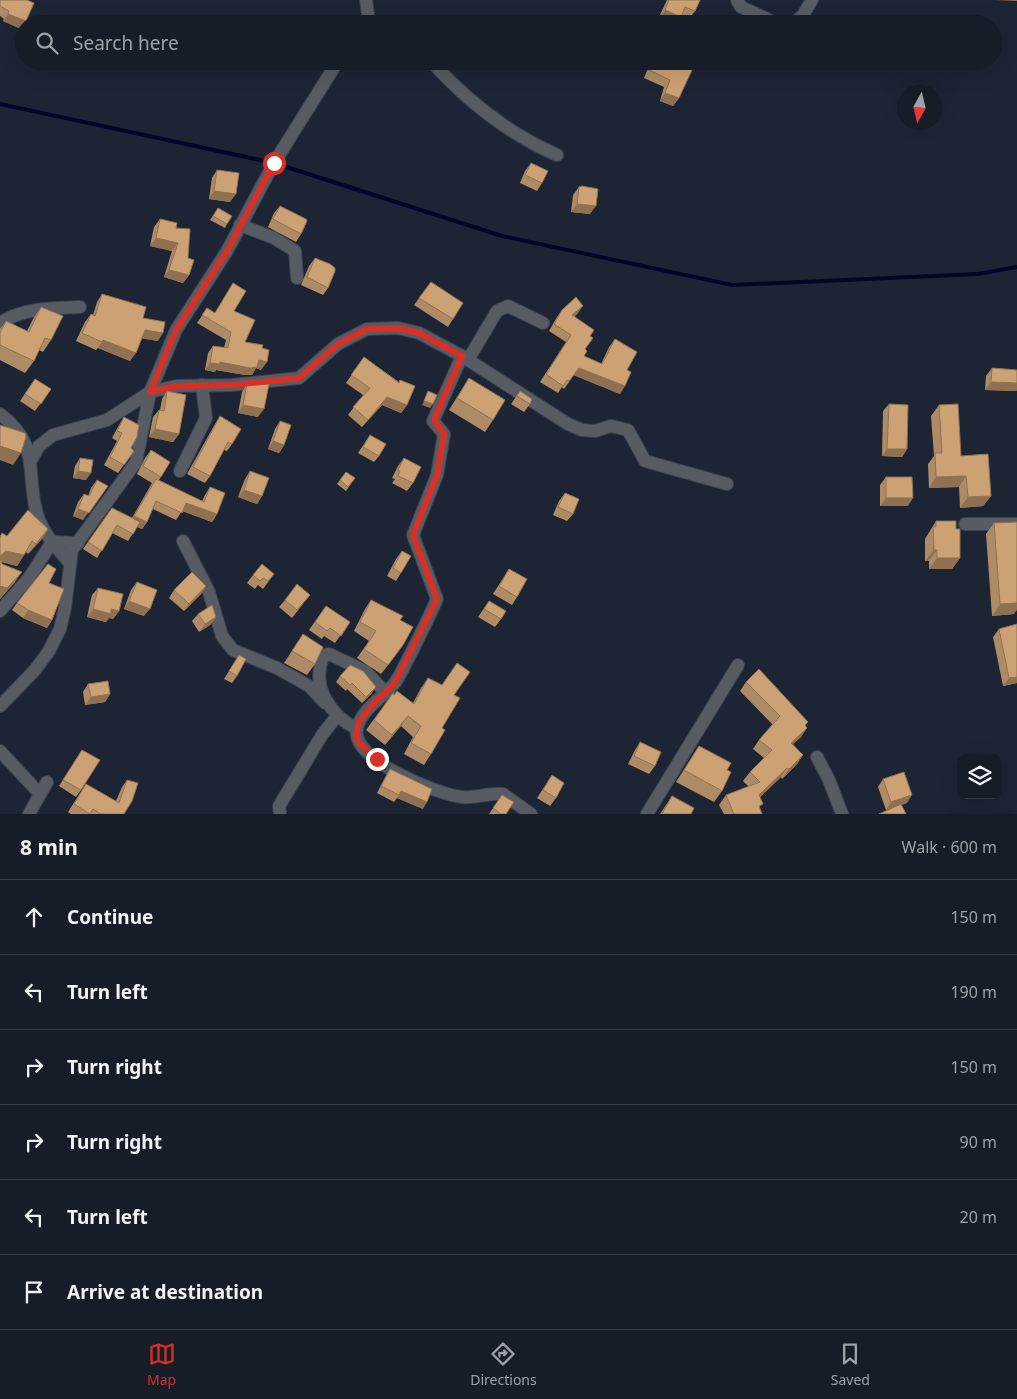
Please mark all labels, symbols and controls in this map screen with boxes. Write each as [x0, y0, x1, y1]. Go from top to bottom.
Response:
search box [15, 15, 1002, 70]
icon: search [33, 29, 61, 57]
text: Search here [73, 30, 179, 56]
north arrow [897, 85, 942, 130]
route start [263, 152, 286, 175]
route end [366, 748, 389, 771]
map controls [957, 754, 1002, 799]
button: layers [957, 754, 1002, 799]
text: 8 min [20, 833, 78, 861]
text: Walk · 600 m [902, 836, 997, 858]
icon: ahead [20, 903, 48, 931]
text: Continue [67, 904, 153, 930]
text: 150 m [950, 906, 997, 928]
icon: left [20, 978, 48, 1006]
text: Turn left [67, 979, 148, 1005]
text: 190 m [950, 981, 997, 1003]
icon: right [20, 1053, 48, 1081]
text: Turn right [67, 1054, 162, 1080]
text: 150 m [950, 1056, 997, 1078]
icon: right [20, 1128, 48, 1156]
text: Turn right [67, 1129, 162, 1155]
text: 90 m [960, 1131, 997, 1153]
icon: left [20, 1203, 48, 1231]
text: Turn left [67, 1204, 148, 1230]
text: 20 m [960, 1206, 997, 1228]
icon: arrive [20, 1278, 48, 1306]
text: Arrive at destination [67, 1279, 263, 1305]
tab: Map [147, 1340, 176, 1389]
tab: Directions [470, 1340, 537, 1389]
tab: Saved [831, 1340, 870, 1389]

